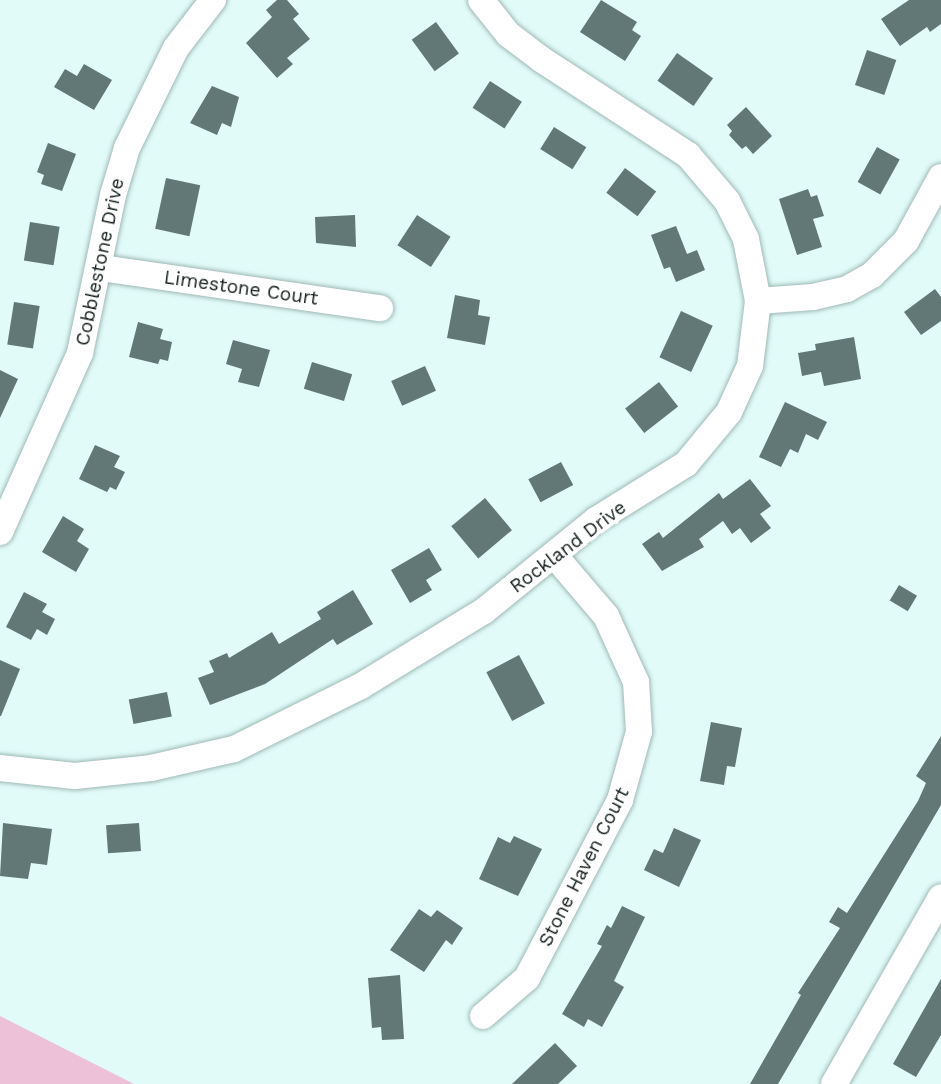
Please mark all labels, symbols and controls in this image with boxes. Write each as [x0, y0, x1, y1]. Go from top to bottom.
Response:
street label: Cobblestone Drive [71, 176, 129, 348]
street label: Limestone Court [162, 266, 320, 310]
street label: Rockland Drive [506, 496, 630, 598]
street label: Stone Haven Court [534, 784, 634, 950]

